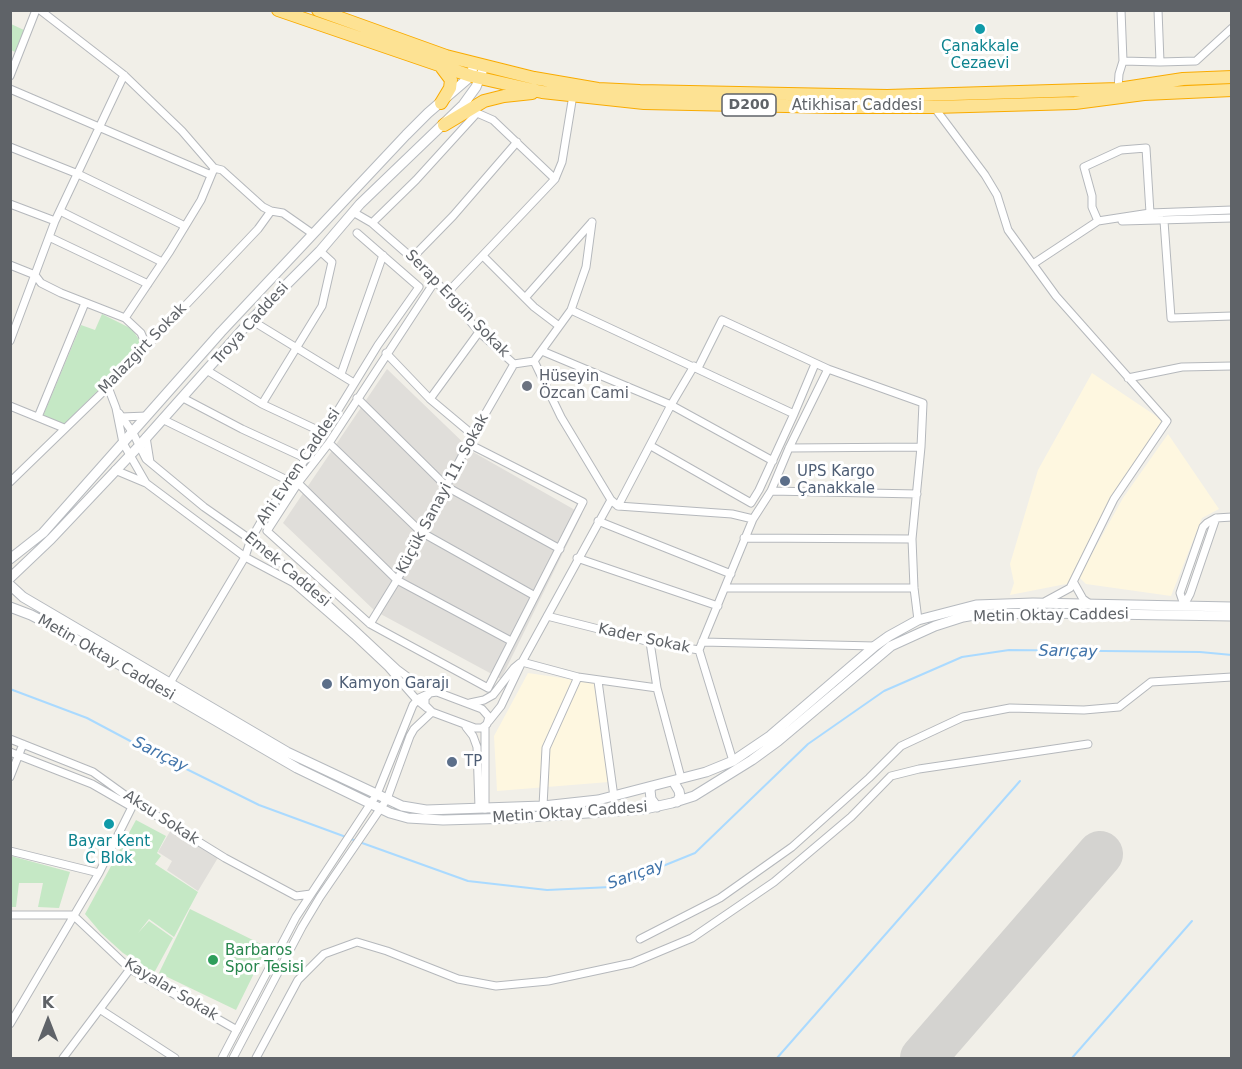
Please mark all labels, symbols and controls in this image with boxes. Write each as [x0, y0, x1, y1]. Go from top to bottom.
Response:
marker: Çanakkale Cezaevi [973, 22, 987, 36]
place label: Çanakkale Cezaevi [941, 38, 1019, 73]
road number: D200 [722, 94, 776, 116]
street label: Atikhisar Caddesi [792, 97, 922, 115]
street label: Serap Ergün Sokak [401, 247, 513, 361]
street label: Troya Caddesi [209, 279, 293, 369]
street label: Malazgirt Sokak [95, 300, 191, 398]
place label: Hüseyin Özcan Cami [539, 368, 629, 403]
marker: Hüseyin Özcan Cami [520, 379, 534, 393]
street label: Ahi Evren Caddesi [253, 405, 345, 529]
street label: Küçük Sanayi 11. Sokak [393, 411, 493, 577]
place label: UPS Kargo Çanakkale [797, 463, 875, 498]
marker: UPS Kargo Çanakkale [778, 474, 792, 488]
street label: Emek Caddesi [240, 529, 334, 611]
street label: Metin Oktay Caddesi [973, 606, 1129, 626]
street label: Metin Oktay Caddesi [34, 611, 178, 705]
street label: Kader Sokak [596, 620, 692, 658]
water label: Sarıçay [1038, 642, 1098, 662]
place label: Kamyon Garajı [339, 675, 449, 693]
marker: Kamyon Garajı [320, 677, 334, 691]
water label: Sarıçay [129, 733, 191, 777]
place label: TP [464, 753, 482, 771]
marker: TP [445, 755, 459, 769]
street label: Aksu Sokak [120, 787, 202, 849]
street label: Metin Oktay Caddesi [492, 799, 648, 827]
marker: Bayar Kent C Blok [102, 817, 116, 831]
place label: Bayar Kent C Blok [68, 833, 150, 868]
water label: Sarıçay [605, 856, 667, 894]
place label: Barbaros Spor Tesisi [225, 942, 304, 977]
marker: Barbaros Spor Tesisi [206, 953, 220, 967]
street label: Kayalar Sokak [121, 955, 221, 1025]
north arrow [18, 991, 78, 1051]
text: K [42, 993, 54, 1012]

